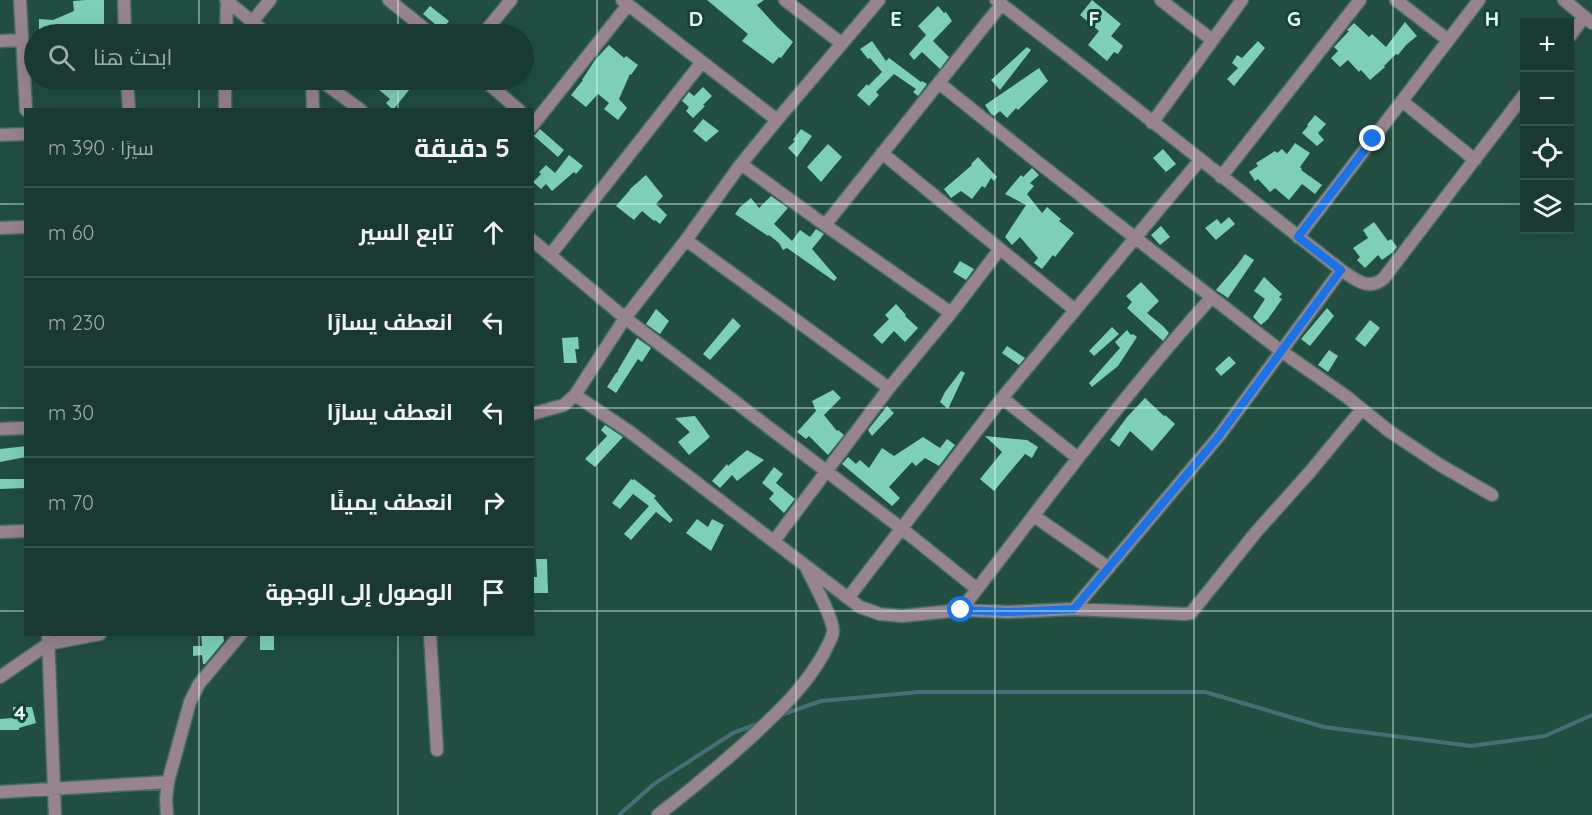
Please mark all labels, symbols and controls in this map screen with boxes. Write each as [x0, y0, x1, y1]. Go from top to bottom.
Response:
text: D [689, 6, 703, 31]
text: E [890, 6, 902, 31]
text: F [1088, 6, 1100, 31]
text: G [1287, 6, 1301, 31]
text: H [1485, 6, 1499, 31]
map controls [1520, 18, 1574, 234]
button: + [1520, 18, 1574, 72]
search box [24, 24, 534, 90]
icon: search [45, 41, 78, 74]
text: ابحث هنا [93, 43, 173, 71]
button: − [1520, 72, 1574, 126]
route end [1359, 125, 1385, 151]
button: locate [1520, 126, 1574, 180]
text: 5 دقيقة [414, 131, 510, 164]
text: سيرًا · 390 m [48, 135, 154, 160]
button: layers [1520, 180, 1574, 234]
icon: ahead [477, 216, 510, 249]
text: تابع السير [359, 218, 453, 246]
text: 60 m [48, 220, 94, 245]
icon: left [477, 306, 510, 339]
text: انعطف يسارًا [327, 308, 453, 336]
text: 230 m [48, 310, 105, 335]
icon: left [477, 396, 510, 429]
text: انعطف يسارًا [327, 398, 453, 426]
text: 30 m [48, 400, 94, 425]
icon: right [477, 486, 510, 519]
text: انعطف يمينًا [330, 488, 453, 516]
text: 70 m [48, 490, 94, 515]
icon: arrive [477, 576, 510, 609]
text: الوصول إلى الوجهة [265, 578, 453, 606]
route start [947, 596, 973, 622]
text: 4 [14, 700, 26, 725]

